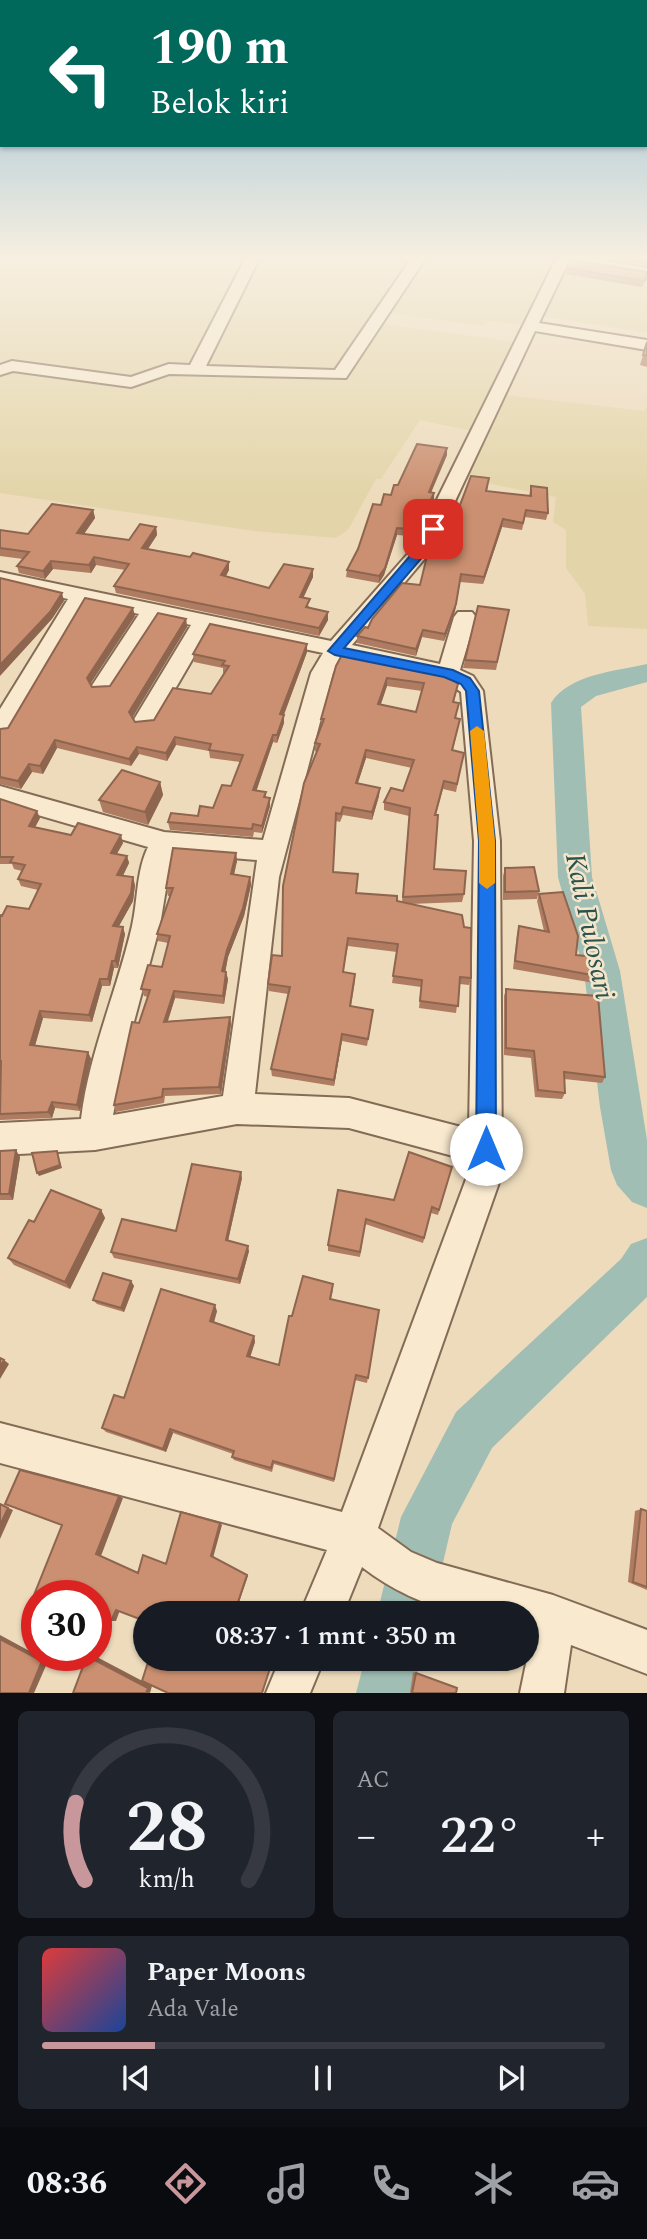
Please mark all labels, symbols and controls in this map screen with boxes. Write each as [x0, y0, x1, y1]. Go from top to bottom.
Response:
text: 190 m [150, 11, 289, 86]
icon: left [35, 28, 126, 119]
text: Belok kiri [150, 79, 289, 128]
pin [403, 499, 463, 559]
icon: arrive [414, 510, 452, 548]
water label: Kali Pulosari [553, 849, 626, 1004]
position arrow [449, 1112, 523, 1186]
speed limit sign: 30 [21, 1580, 112, 1671]
text: 08:37 · 1 mnt · 350 m [215, 1616, 457, 1656]
text: AC [357, 1763, 390, 1798]
text: 28 [125, 1774, 207, 1885]
text: 22° [440, 1797, 522, 1876]
text: − [357, 1808, 376, 1866]
text: + [586, 1808, 605, 1866]
text: km/h [138, 1861, 194, 1899]
text: Paper Moons [147, 1952, 306, 1992]
text: Ada Vale [147, 1992, 239, 2027]
icon: previous [117, 2059, 155, 2097]
icon: pause [304, 2059, 342, 2097]
icon: next [492, 2059, 530, 2097]
text: 08:36 [27, 2159, 107, 2208]
icon: directions [161, 2159, 210, 2208]
icon: music [263, 2159, 312, 2208]
icon: phone [366, 2159, 415, 2208]
icon: climate [469, 2159, 518, 2208]
icon: car [571, 2159, 620, 2208]

